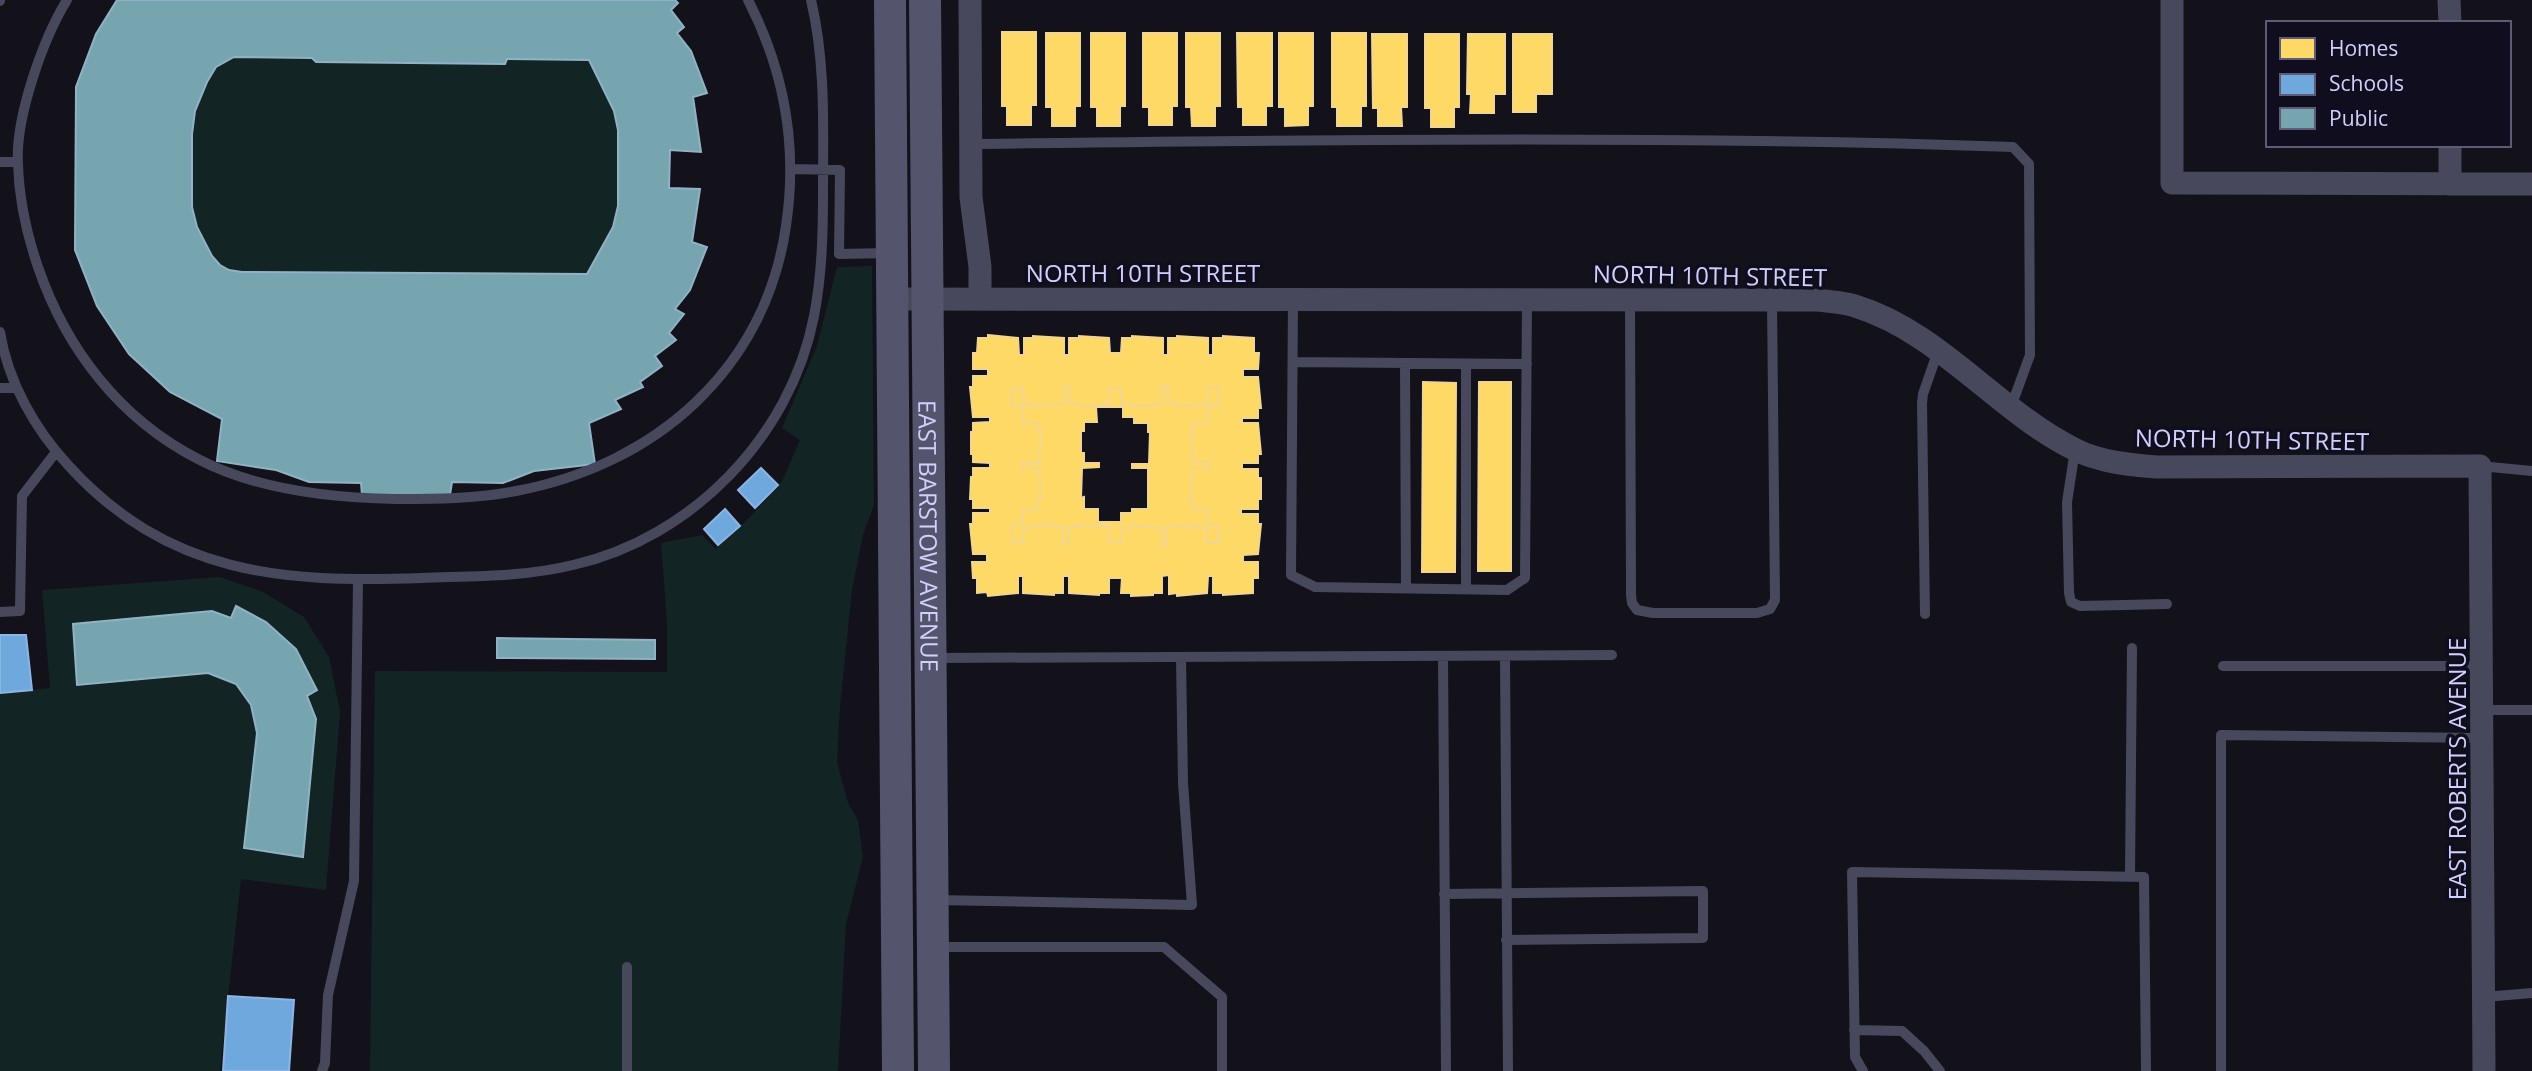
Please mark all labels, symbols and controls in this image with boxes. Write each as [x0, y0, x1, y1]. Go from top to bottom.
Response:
legend [2266, 21, 2511, 147]
text: Homes [2329, 34, 2398, 62]
text: Schools [2329, 69, 2404, 97]
text: Public [2329, 104, 2388, 132]
street label: NORTH 10TH STREET [1026, 256, 1260, 289]
street label: NORTH 10TH STREET [1593, 256, 1827, 294]
street label: EAST BARSTOW AVENUE [912, 400, 947, 672]
street label: NORTH 10TH STREET [2135, 420, 2369, 458]
street label: EAST ROBERTS AVENUE [2440, 638, 2473, 900]

